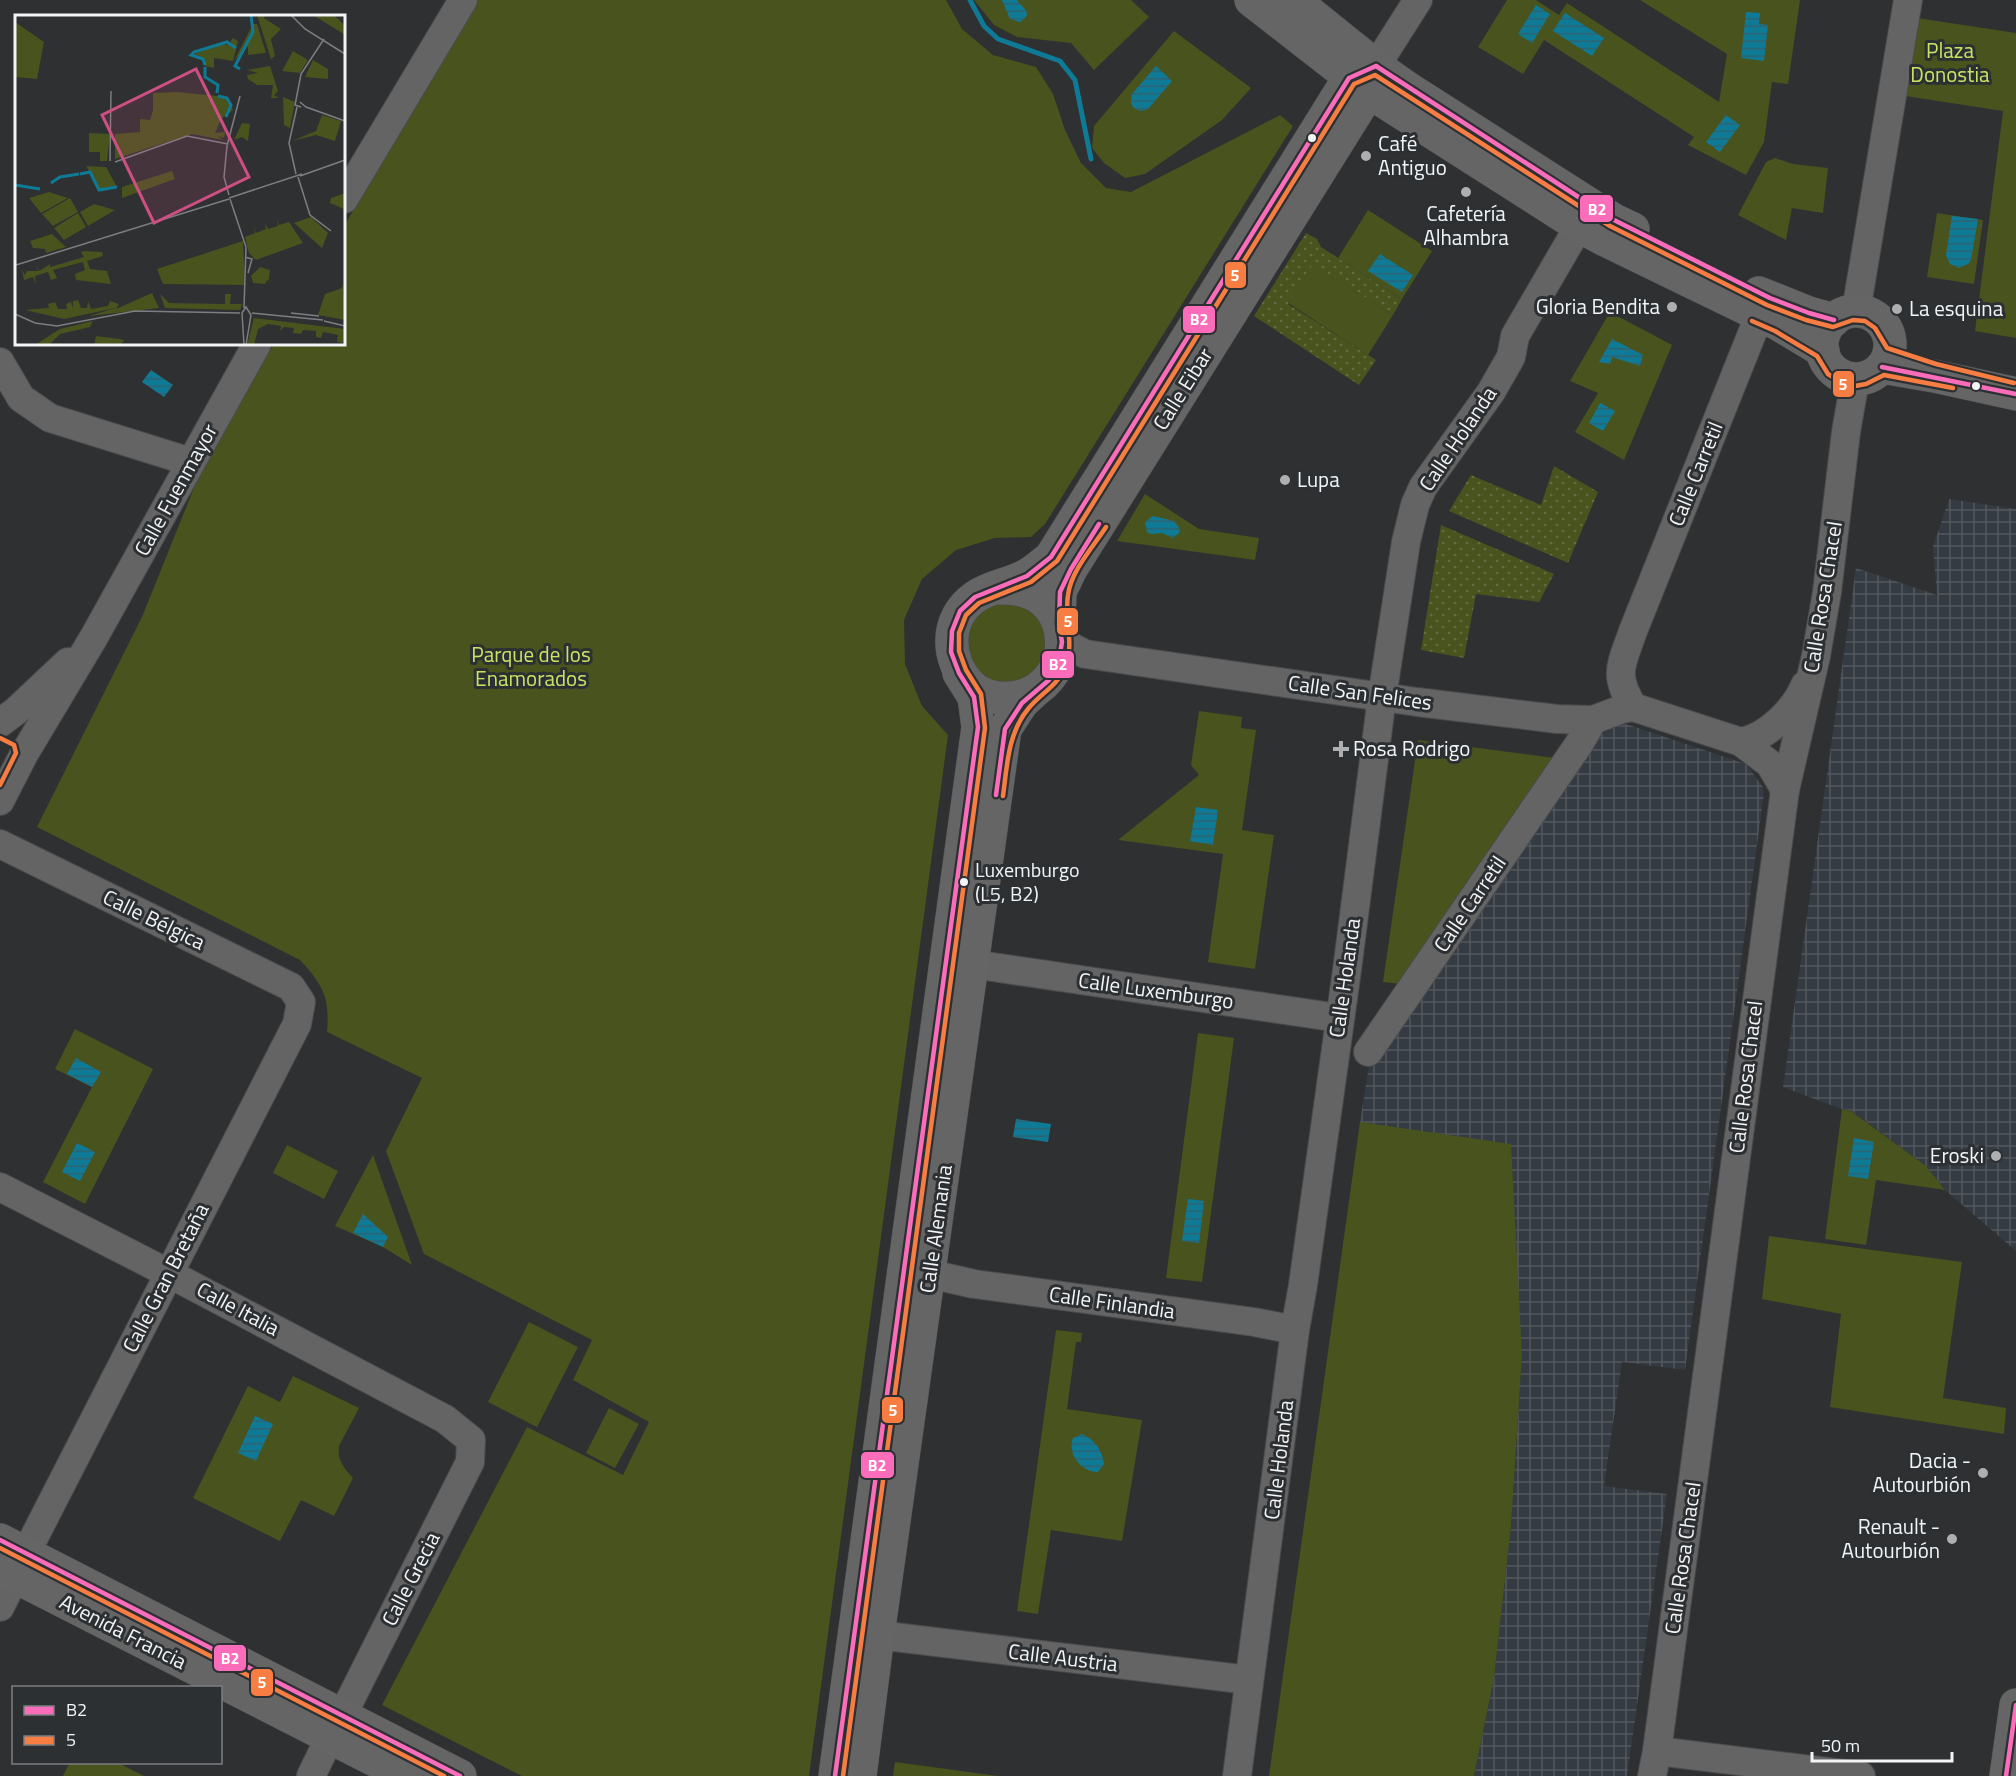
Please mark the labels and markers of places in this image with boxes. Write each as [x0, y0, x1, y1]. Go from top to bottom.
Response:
place label: Café Antiguo [1378, 127, 1447, 183]
unlabelled marker [1306, 132, 1318, 144]
marker: Café Antiguo [1359, 149, 1373, 163]
marker: Cafetería Alhambra [1459, 185, 1473, 199]
place label: Cafetería Alhambra [1423, 197, 1509, 253]
place label: Gloria Bendita [1536, 290, 1660, 322]
place label: La esquina [1909, 292, 2004, 324]
marker: Gloria Bendita [1665, 300, 1679, 314]
marker: La esquina [1890, 302, 1904, 316]
unlabelled marker [1970, 380, 1982, 392]
place label: Lupa [1297, 463, 1340, 495]
marker: Lupa [1278, 473, 1292, 487]
place label: Rosa Rodrigo [1353, 732, 1470, 764]
marker: Rosa Rodrigo [1334, 742, 1348, 756]
place label: Luxemburgo (L5, B2) [975, 854, 1079, 909]
marker: Luxemburgo (L5, B2) [958, 876, 970, 888]
place label: Eroski [1930, 1139, 1984, 1171]
marker: Eroski [1989, 1149, 2003, 1163]
place label: Dacia - Autourbión [1872, 1444, 1971, 1500]
marker: Dacia - Autourbión [1976, 1466, 1990, 1480]
place label: Renault - Autourbión [1841, 1510, 1940, 1566]
marker: Renault - Autourbión [1945, 1532, 1959, 1546]

